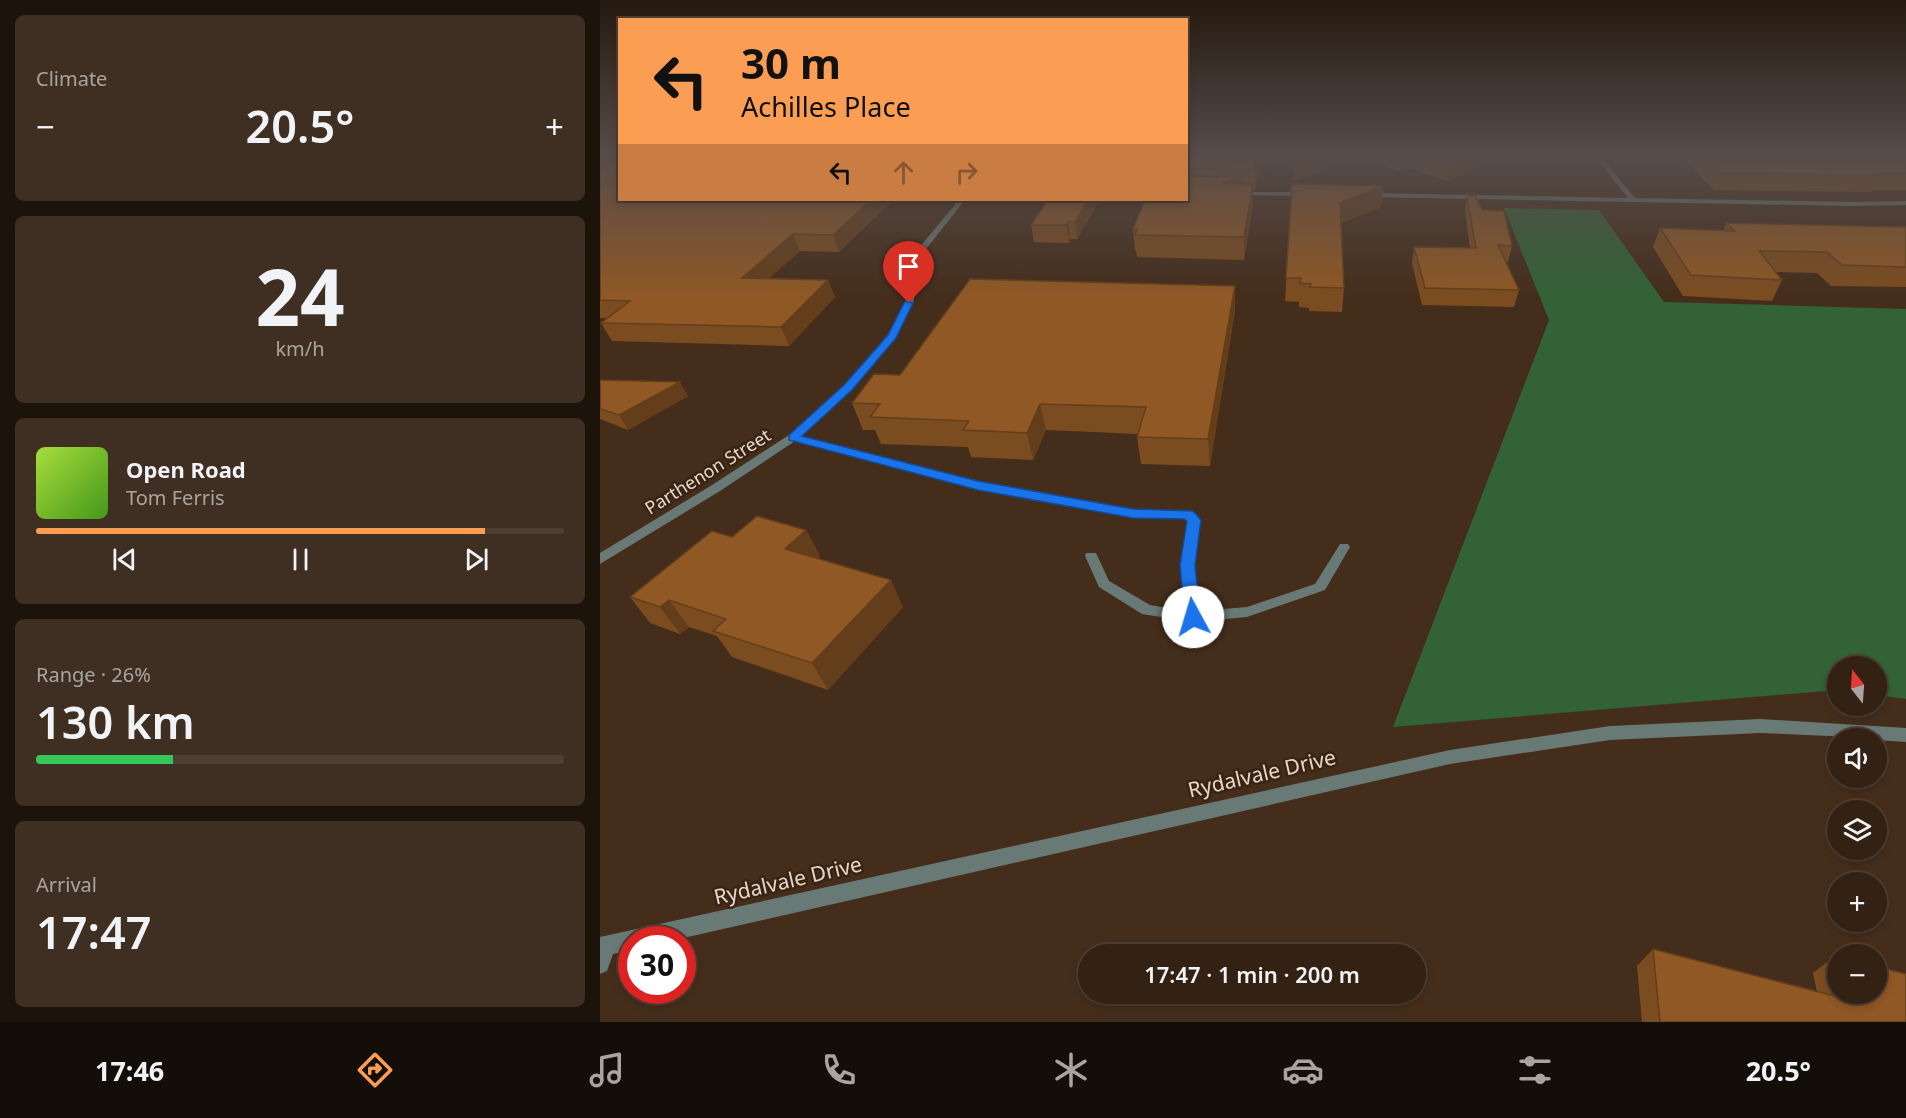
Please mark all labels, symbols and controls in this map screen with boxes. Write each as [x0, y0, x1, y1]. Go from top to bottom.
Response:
text: 30 m [741, 34, 841, 91]
icon: left [642, 42, 720, 120]
text: Climate [36, 65, 107, 92]
text: Achilles Place [741, 88, 911, 125]
text: 20.5° [246, 95, 354, 156]
text: − [36, 104, 55, 149]
text: + [545, 104, 564, 149]
icon: left [824, 156, 857, 189]
icon: ahead [887, 156, 920, 189]
icon: right [950, 156, 983, 189]
pin [883, 241, 934, 303]
text: 24 [255, 243, 345, 349]
icon: arrive [892, 250, 925, 283]
text: km/h [275, 335, 325, 362]
street label: Parthenon Street [640, 422, 775, 520]
text: Open Road [126, 454, 246, 484]
text: Tom Ferris [126, 484, 225, 511]
icon: previous [108, 543, 141, 576]
icon: pause [284, 543, 317, 576]
icon: next [460, 543, 493, 576]
position arrow [1161, 585, 1225, 649]
north arrow [1827, 656, 1887, 716]
map controls [1827, 656, 1887, 1004]
text: Range · 26% [36, 661, 151, 688]
text: 130 km [36, 691, 195, 752]
button: sound [1827, 728, 1887, 788]
street label: Rydalvale Drive [1185, 742, 1338, 804]
button: layers [1827, 800, 1887, 860]
street label: Rydalvale Drive [711, 849, 864, 911]
text: Arrival [36, 871, 97, 898]
button: + [1827, 872, 1887, 932]
text: 17:47 [36, 901, 151, 962]
speed limit sign: 30 [618, 926, 696, 1004]
button: − [1827, 944, 1887, 1004]
text: 17:47 · 1 min · 200 m [1144, 959, 1360, 989]
icon: directions [354, 1049, 396, 1091]
icon: music [586, 1049, 628, 1091]
icon: phone [818, 1049, 860, 1091]
icon: climate [1050, 1049, 1092, 1091]
icon: car [1282, 1049, 1324, 1091]
icon: filters [1514, 1049, 1556, 1091]
text: 17:46 [95, 1052, 164, 1089]
text: 20.5° [1746, 1052, 1811, 1089]

